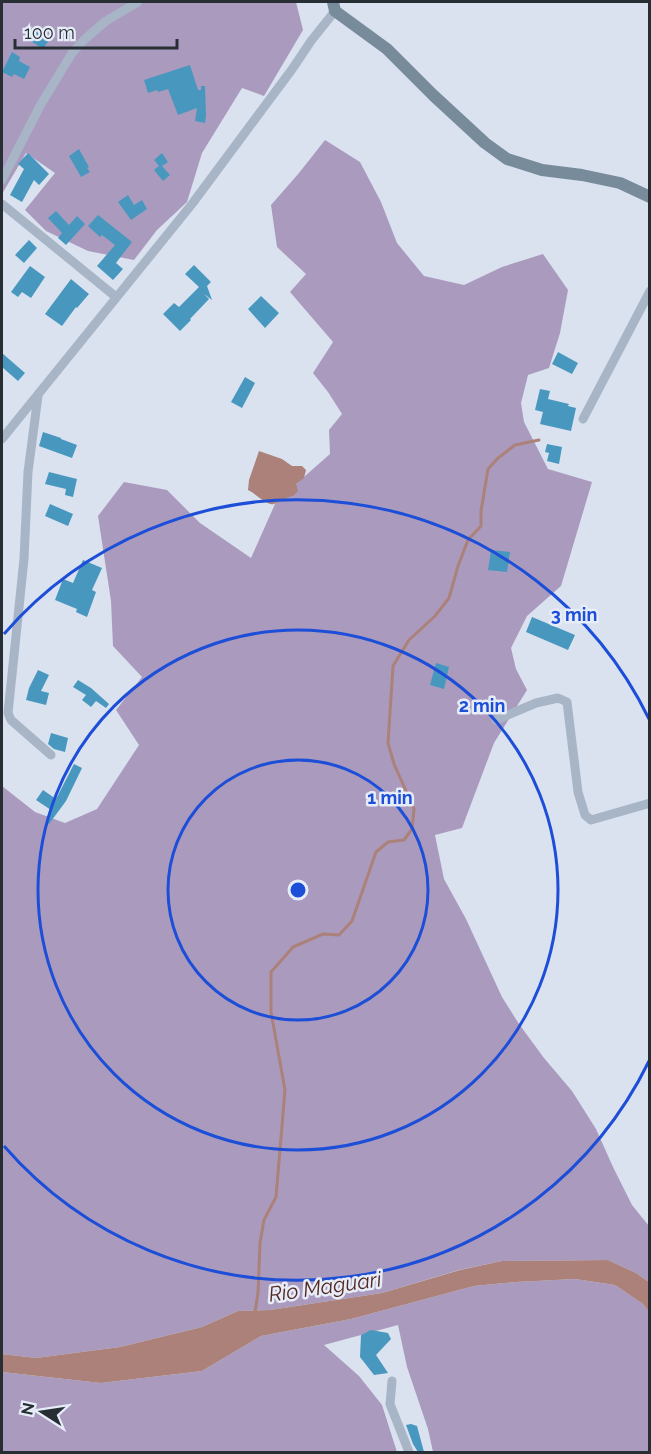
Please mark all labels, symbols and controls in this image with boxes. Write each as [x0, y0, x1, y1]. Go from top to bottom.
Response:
scale bar [15, 12, 177, 50]
text: 100 m [24, 22, 75, 43]
text: 3 min [551, 604, 597, 625]
text: 2 min [459, 695, 505, 716]
text: 1 min [367, 787, 413, 808]
centre of rings [288, 880, 308, 900]
water label: Rio Maguari [267, 1266, 383, 1307]
north arrow [12, 1382, 72, 1442]
text: N [17, 1401, 38, 1417]

